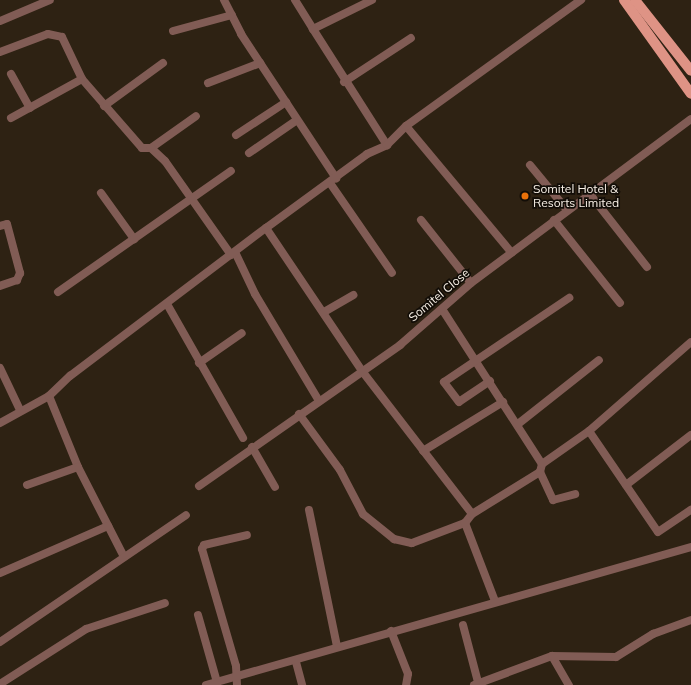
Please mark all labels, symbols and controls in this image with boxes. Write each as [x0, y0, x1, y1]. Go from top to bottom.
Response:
place label: Somitel Hotel & Resorts Limited [533, 182, 619, 210]
marker: Somitel Hotel & Resorts Limited [520, 191, 530, 201]
street label: Somitel Close [406, 265, 472, 325]

